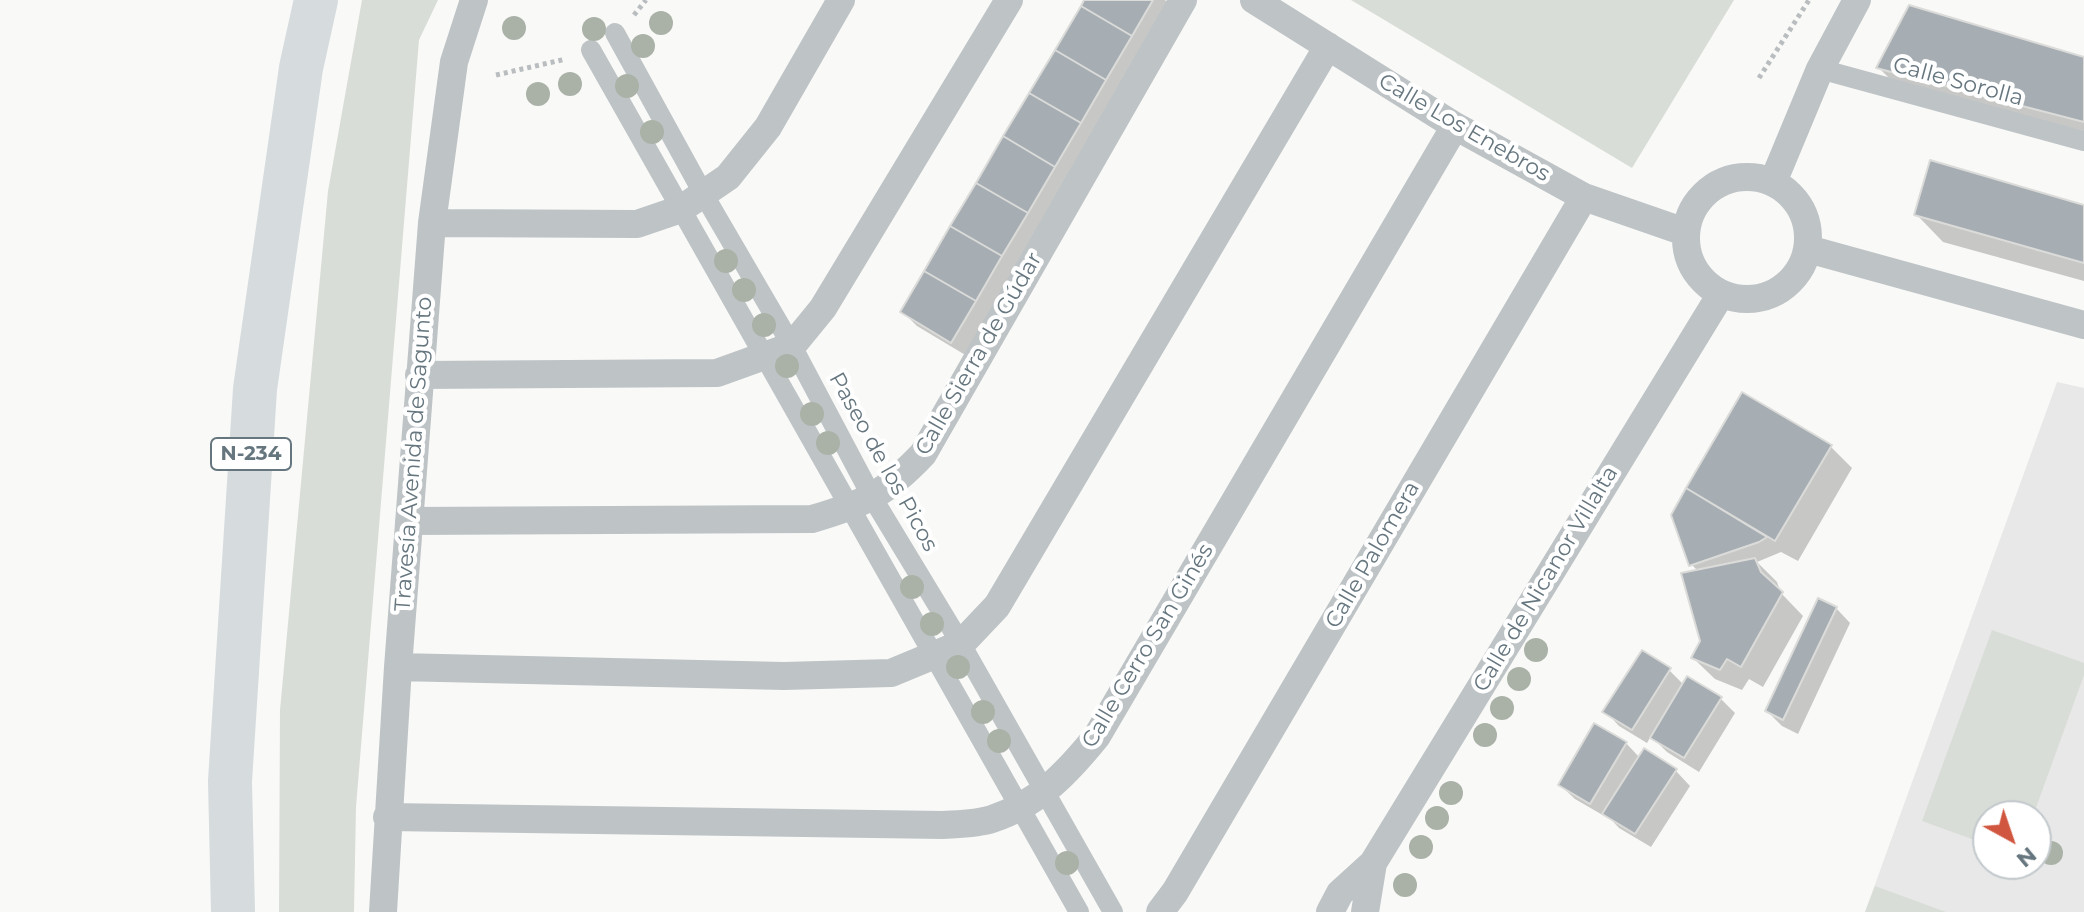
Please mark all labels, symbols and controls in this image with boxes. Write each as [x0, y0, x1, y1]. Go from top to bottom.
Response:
street label: Calle Sorolla [1890, 52, 2026, 112]
street label: Calle Los Enebros [1374, 68, 1554, 188]
street label: Calle Sierra de Gúdar [910, 248, 1048, 460]
street label: Travesía Avenida de Sagunto [390, 296, 438, 612]
street label: Paseo de los Picos [823, 368, 943, 556]
road number: N-234 [211, 438, 291, 470]
street label: Calle de Nicanor Villalta [1468, 461, 1624, 697]
street label: Calle Palomera [1320, 477, 1426, 633]
street label: Calle Cerro San Ginés [1077, 539, 1219, 753]
north arrow [1972, 800, 2052, 880]
text: N [2011, 841, 2042, 873]

